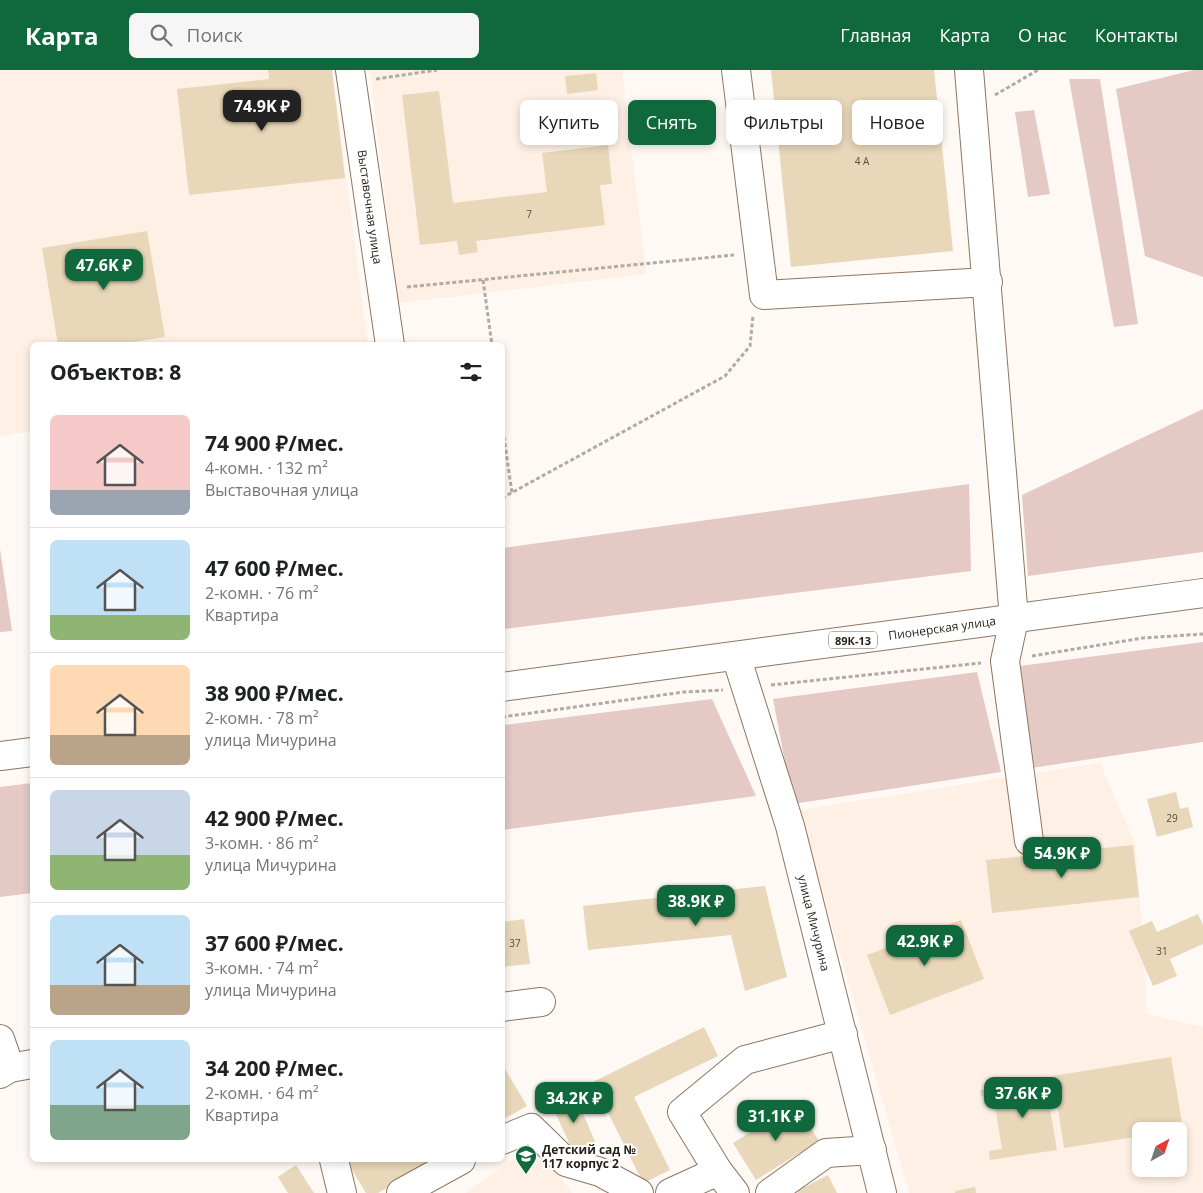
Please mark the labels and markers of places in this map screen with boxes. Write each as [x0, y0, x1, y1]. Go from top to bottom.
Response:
pin: 74.9K ₽ [216, 90, 308, 132]
pin: 47.6K ₽ [58, 248, 150, 291]
pin: 54.9K ₽ [1016, 836, 1108, 879]
pin: 38.9K ₽ [650, 884, 742, 927]
pin: 42.9K ₽ [879, 924, 971, 967]
pin: 37.6K ₽ [977, 1076, 1069, 1119]
pin: 34.2K ₽ [528, 1082, 620, 1124]
pin: 31.1K ₽ [730, 1100, 822, 1142]
place label: Детский сад № 117 корпус 2 [542, 1141, 636, 1172]
school or university icon: Детский сад № 117 корпус 2 [514, 1144, 538, 1175]

